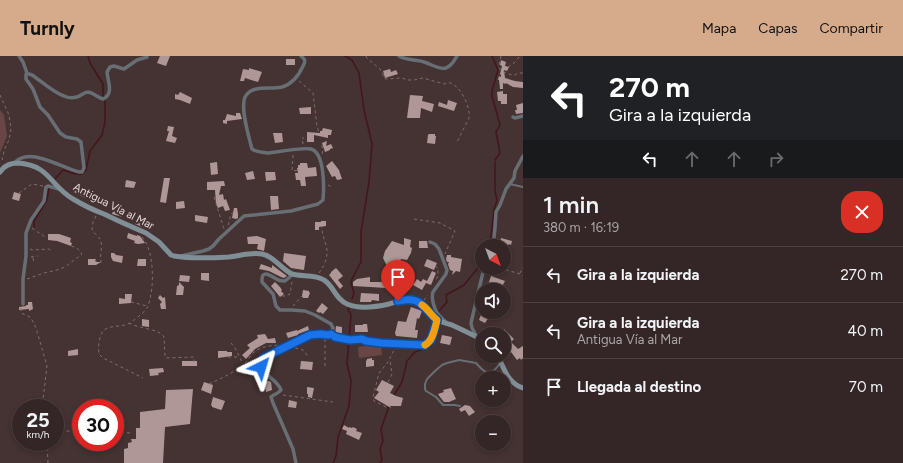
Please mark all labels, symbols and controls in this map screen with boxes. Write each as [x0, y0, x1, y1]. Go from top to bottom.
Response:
text: Turnly [20, 17, 75, 40]
text: Mapa [702, 20, 736, 37]
text: Capas [758, 20, 797, 37]
text: Compartir [819, 20, 883, 37]
text: 270 m [609, 70, 690, 104]
icon: left [543, 72, 595, 124]
text: Gira a la izquierda [609, 104, 751, 126]
icon: left [639, 148, 661, 170]
icon: ahead [681, 148, 703, 170]
icon: ahead [723, 148, 745, 170]
icon: right [765, 148, 787, 170]
street label: Antigua Vía al Mar [71, 180, 157, 233]
text: 1 min [543, 190, 599, 219]
button: close [841, 191, 883, 233]
text: 380 m · 16:19 [543, 220, 619, 235]
north arrow [475, 239, 511, 275]
map controls [475, 239, 511, 451]
pin [381, 260, 415, 301]
icon: left [543, 264, 565, 286]
icon: arrive [387, 266, 409, 288]
text: Gira a la izquierda [577, 266, 699, 284]
text: 270 m [840, 266, 883, 284]
button: sound [475, 283, 511, 319]
text: Gira a la izquierda [577, 314, 699, 332]
icon: left [543, 320, 565, 342]
text: 40 m [848, 322, 883, 340]
button: search [475, 327, 511, 363]
text: Antigua Vía al Mar [577, 332, 682, 347]
position arrow [240, 346, 282, 388]
button: + [475, 371, 511, 407]
icon: arrive [543, 376, 565, 398]
text: Llegada al destino [577, 378, 701, 396]
text: 70 m [849, 378, 883, 396]
speed limit sign: 30 [72, 399, 124, 451]
text: 25 [26, 408, 50, 432]
button: − [475, 415, 511, 451]
text: km/h [27, 428, 49, 441]

